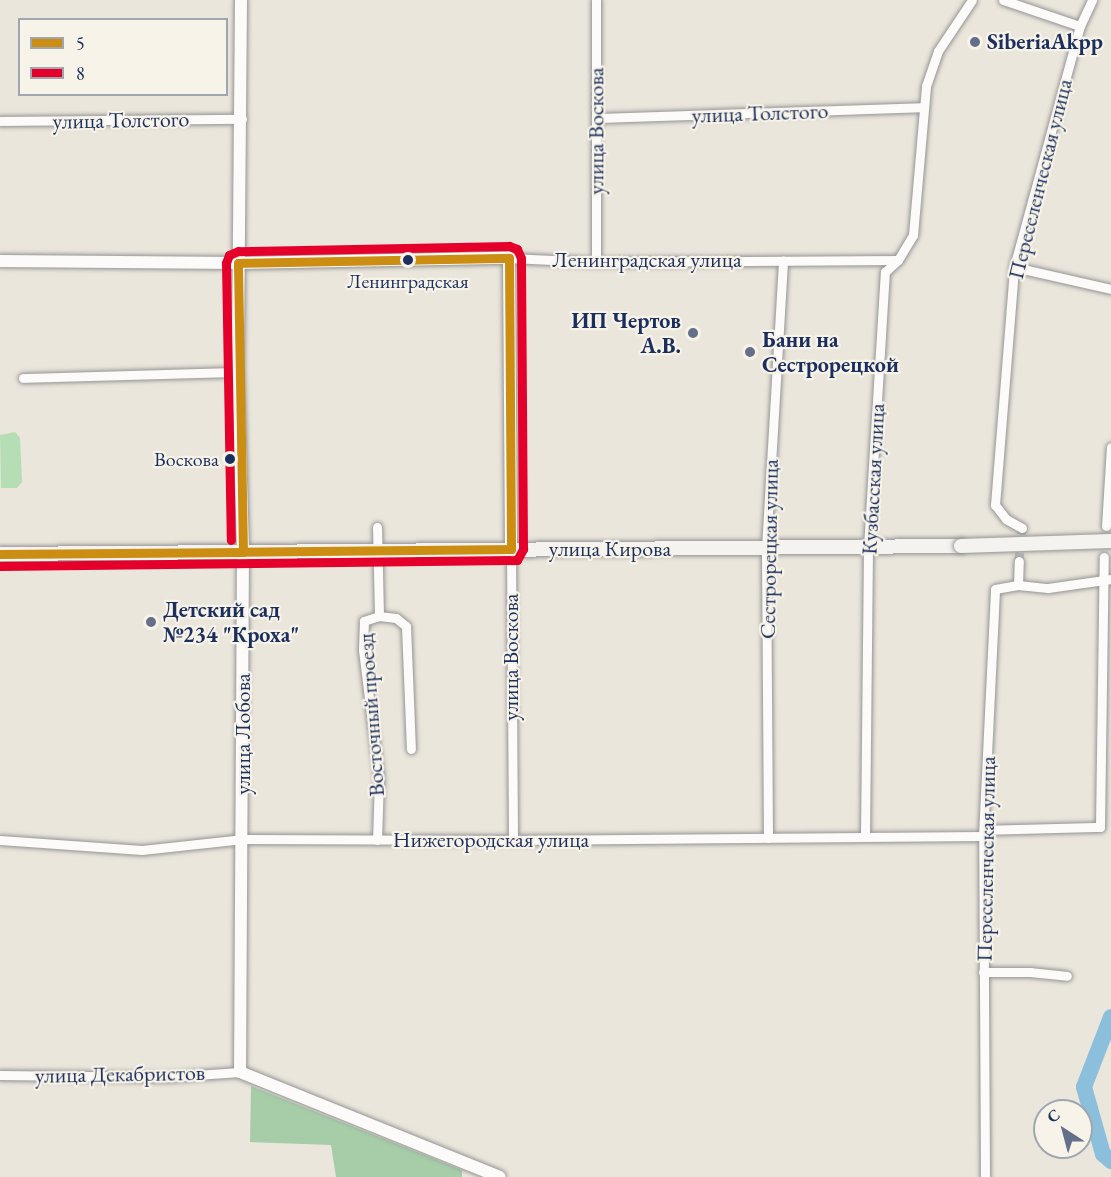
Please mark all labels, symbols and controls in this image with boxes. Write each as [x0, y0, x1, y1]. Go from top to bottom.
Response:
legend [18, 18, 228, 96]
place label: SiberiaAkpp [987, 29, 1103, 55]
text: 5 [76, 32, 85, 55]
marker: SiberiaAkpp [968, 35, 982, 49]
text: 8 [76, 62, 85, 85]
street label: улица Воскова [583, 67, 609, 195]
street label: Переселенческая улица [1002, 76, 1078, 282]
street label: улица Толстого [691, 97, 829, 129]
street label: улица Толстого [52, 106, 190, 134]
street label: Ленинградская улица [552, 247, 742, 273]
marker: Ленинградская [402, 254, 414, 266]
place label: Ленинградская [347, 269, 469, 293]
place label: ИП Чертов А.В. [571, 307, 681, 358]
marker: ИП Чертов А.В. [686, 326, 700, 340]
place label: Бани на Сестрорецкой [762, 326, 899, 378]
marker: Бани на Сестрорецкой [743, 345, 757, 359]
street label: Кузбасская улица [856, 403, 890, 555]
place label: Воскова [154, 447, 219, 471]
marker: Воскова [224, 453, 236, 465]
street label: Сестрорецкая улица [754, 459, 784, 639]
street label: улица Кирова [549, 536, 671, 562]
street label: улица Воскова [498, 593, 524, 721]
place label: Детский сад №234 "Кроха" [163, 596, 299, 648]
marker: Детский сад №234 "Кроха" [144, 615, 158, 629]
street label: Восточный проезд [352, 633, 390, 797]
street label: улица Лобова [230, 673, 256, 795]
street label: Переселенческая улица [971, 756, 1001, 962]
street label: Нижегородская улица [393, 827, 589, 853]
street label: улица Декабристов [35, 1059, 205, 1089]
north arrow [1033, 1099, 1093, 1159]
text: С [1043, 1104, 1064, 1127]

